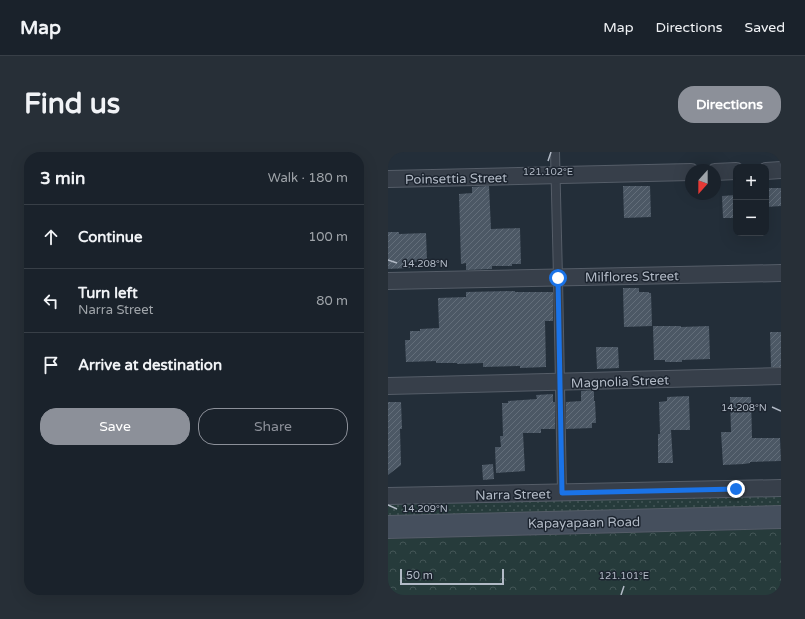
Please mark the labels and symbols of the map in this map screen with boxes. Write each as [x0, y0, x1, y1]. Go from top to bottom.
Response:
north arrow [685, 164, 721, 200]
text: 121.102°E [523, 166, 573, 178]
street label: Poinsettia Street [405, 170, 507, 188]
text: 14.208°N [402, 258, 448, 270]
street label: Milflores Street [585, 268, 679, 286]
route start [549, 269, 567, 287]
street label: Magnolia Street [571, 372, 669, 392]
text: 14.208°N [721, 402, 767, 414]
route end [727, 480, 745, 498]
street label: Narra Street [475, 486, 551, 504]
text: 14.209°N [402, 503, 448, 515]
street label: Kapayapaan Road [528, 514, 640, 532]
scale bar [400, 567, 504, 586]
text: 121.101°E [599, 570, 649, 582]

